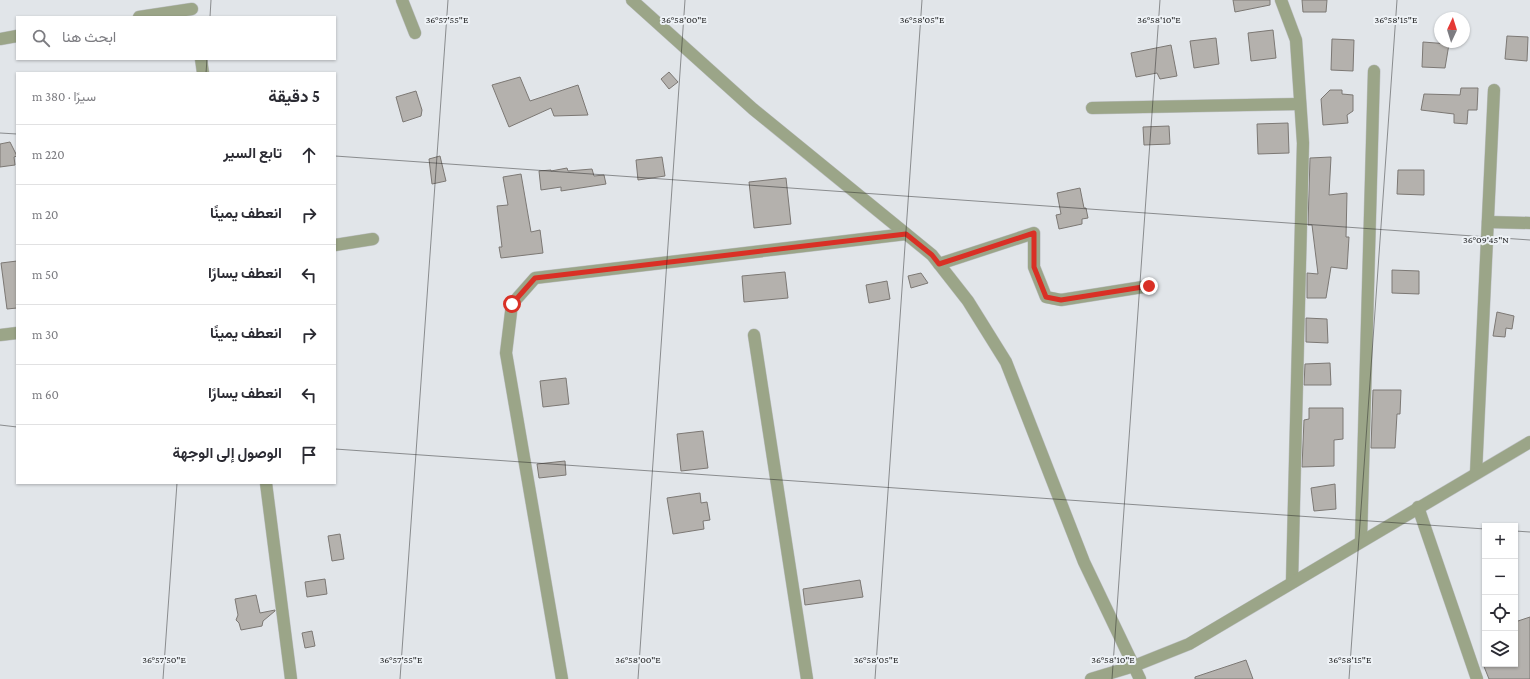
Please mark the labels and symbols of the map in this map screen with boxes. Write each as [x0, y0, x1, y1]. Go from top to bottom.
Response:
north arrow [1434, 12, 1470, 48]
text: 36°57'55"E [426, 14, 469, 25]
text: 36°58'00"E [661, 14, 707, 25]
text: 36°58'05"E [900, 14, 945, 25]
text: 36°58'10"E [1137, 14, 1181, 25]
text: 36°58'15"E [1375, 14, 1418, 25]
text: 36°09'45"N [1463, 234, 1509, 245]
route end [1140, 277, 1158, 295]
route start [503, 295, 521, 313]
text: 36°57'50"E [142, 654, 186, 665]
text: 36°57'55"E [380, 654, 423, 665]
text: 36°58'00"E [615, 654, 661, 665]
text: 36°58'05"E [854, 654, 899, 665]
text: 36°58'10"E [1091, 654, 1135, 665]
text: 36°58'15"E [1329, 654, 1372, 665]

